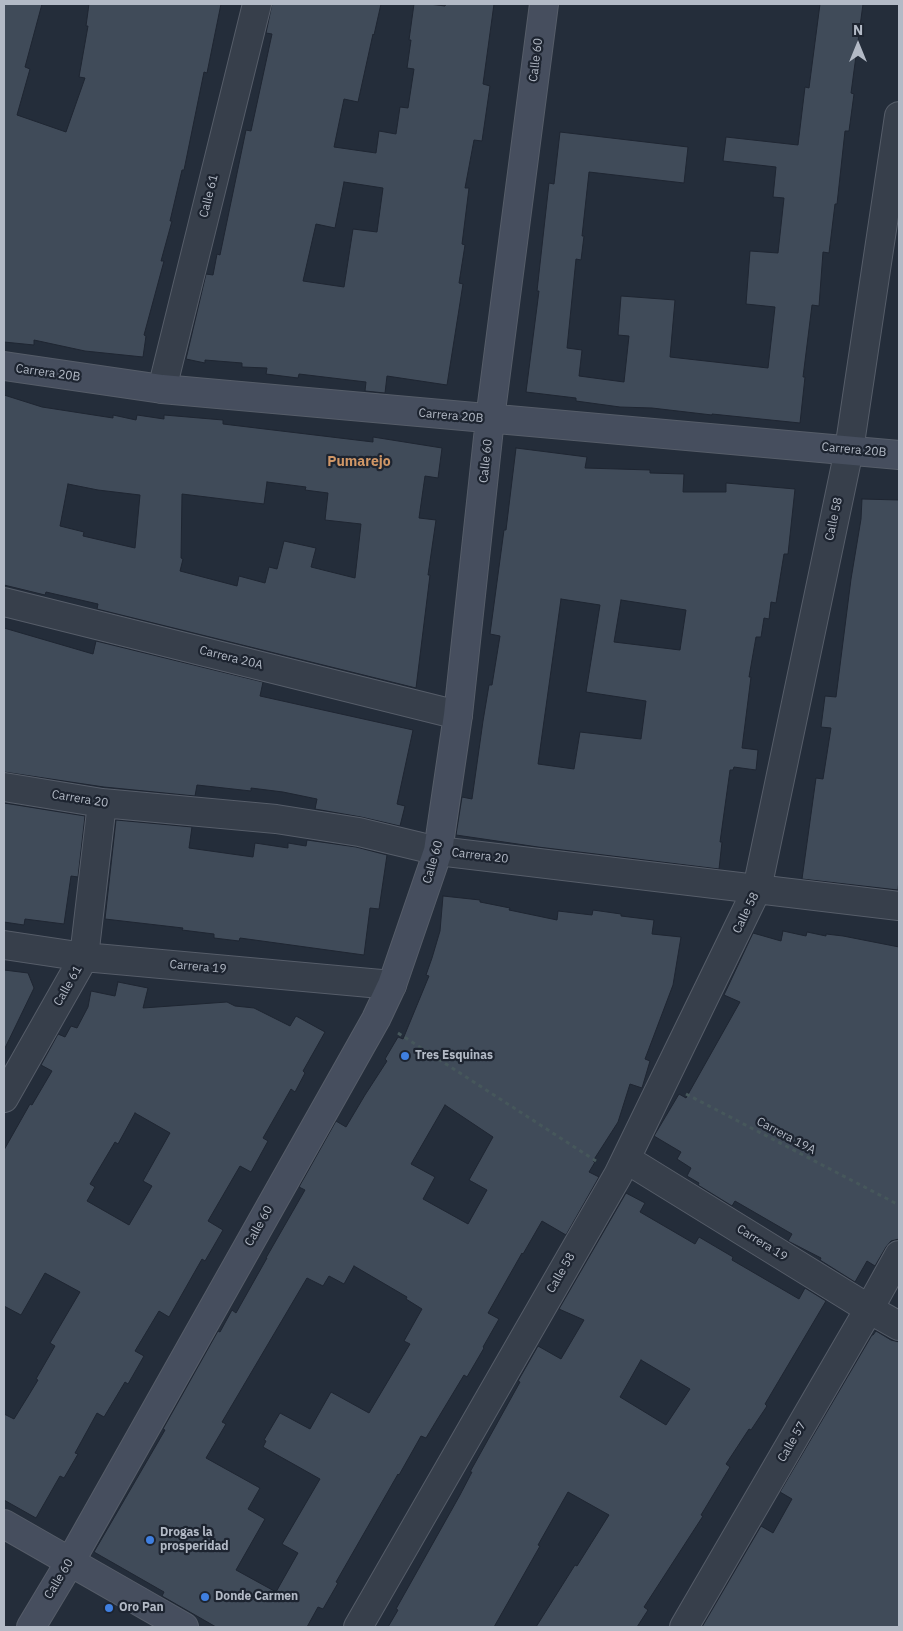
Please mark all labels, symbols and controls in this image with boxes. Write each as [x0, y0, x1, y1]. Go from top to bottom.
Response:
north arrow [833, 20, 883, 70]
text: N [853, 21, 863, 39]
street label: Calle 60 [526, 37, 546, 83]
street label: Calle 61 [197, 173, 221, 219]
street label: Carrera 20B [15, 361, 81, 385]
street label: Carrera 20B [418, 406, 484, 426]
street label: Calle 60 [477, 438, 495, 484]
street label: Carrera 20B [821, 440, 887, 460]
district label: Pumarejo [327, 454, 391, 470]
street label: Calle 58 [822, 496, 846, 542]
street label: Carrera 20A [198, 643, 264, 673]
street label: Carrera 20 [51, 787, 109, 811]
street label: Calle 60 [420, 839, 446, 885]
street label: Carrera 20 [451, 845, 509, 867]
street label: Calle 58 [730, 890, 762, 936]
street label: Carrera 19 [169, 957, 227, 977]
street label: Calle 61 [51, 963, 85, 1009]
place label: Tres Esquinas [415, 1049, 493, 1063]
marker: Tres Esquinas [399, 1050, 411, 1062]
street label: Carrera 19A [754, 1114, 818, 1158]
street label: Calle 60 [242, 1203, 276, 1249]
street label: Carrera 19 [734, 1222, 790, 1264]
street label: Calle 58 [544, 1250, 578, 1296]
street label: Calle 57 [775, 1419, 809, 1465]
place label: Drogas la prosperidad [160, 1526, 229, 1554]
marker: Drogas la prosperidad [144, 1534, 156, 1546]
street label: Calle 60 [41, 1556, 77, 1602]
place label: Donde Carmen [215, 1590, 298, 1604]
marker: Donde Carmen [199, 1591, 211, 1603]
place label: Oro Pan [119, 1601, 164, 1615]
marker: Oro Pan [103, 1602, 115, 1614]

